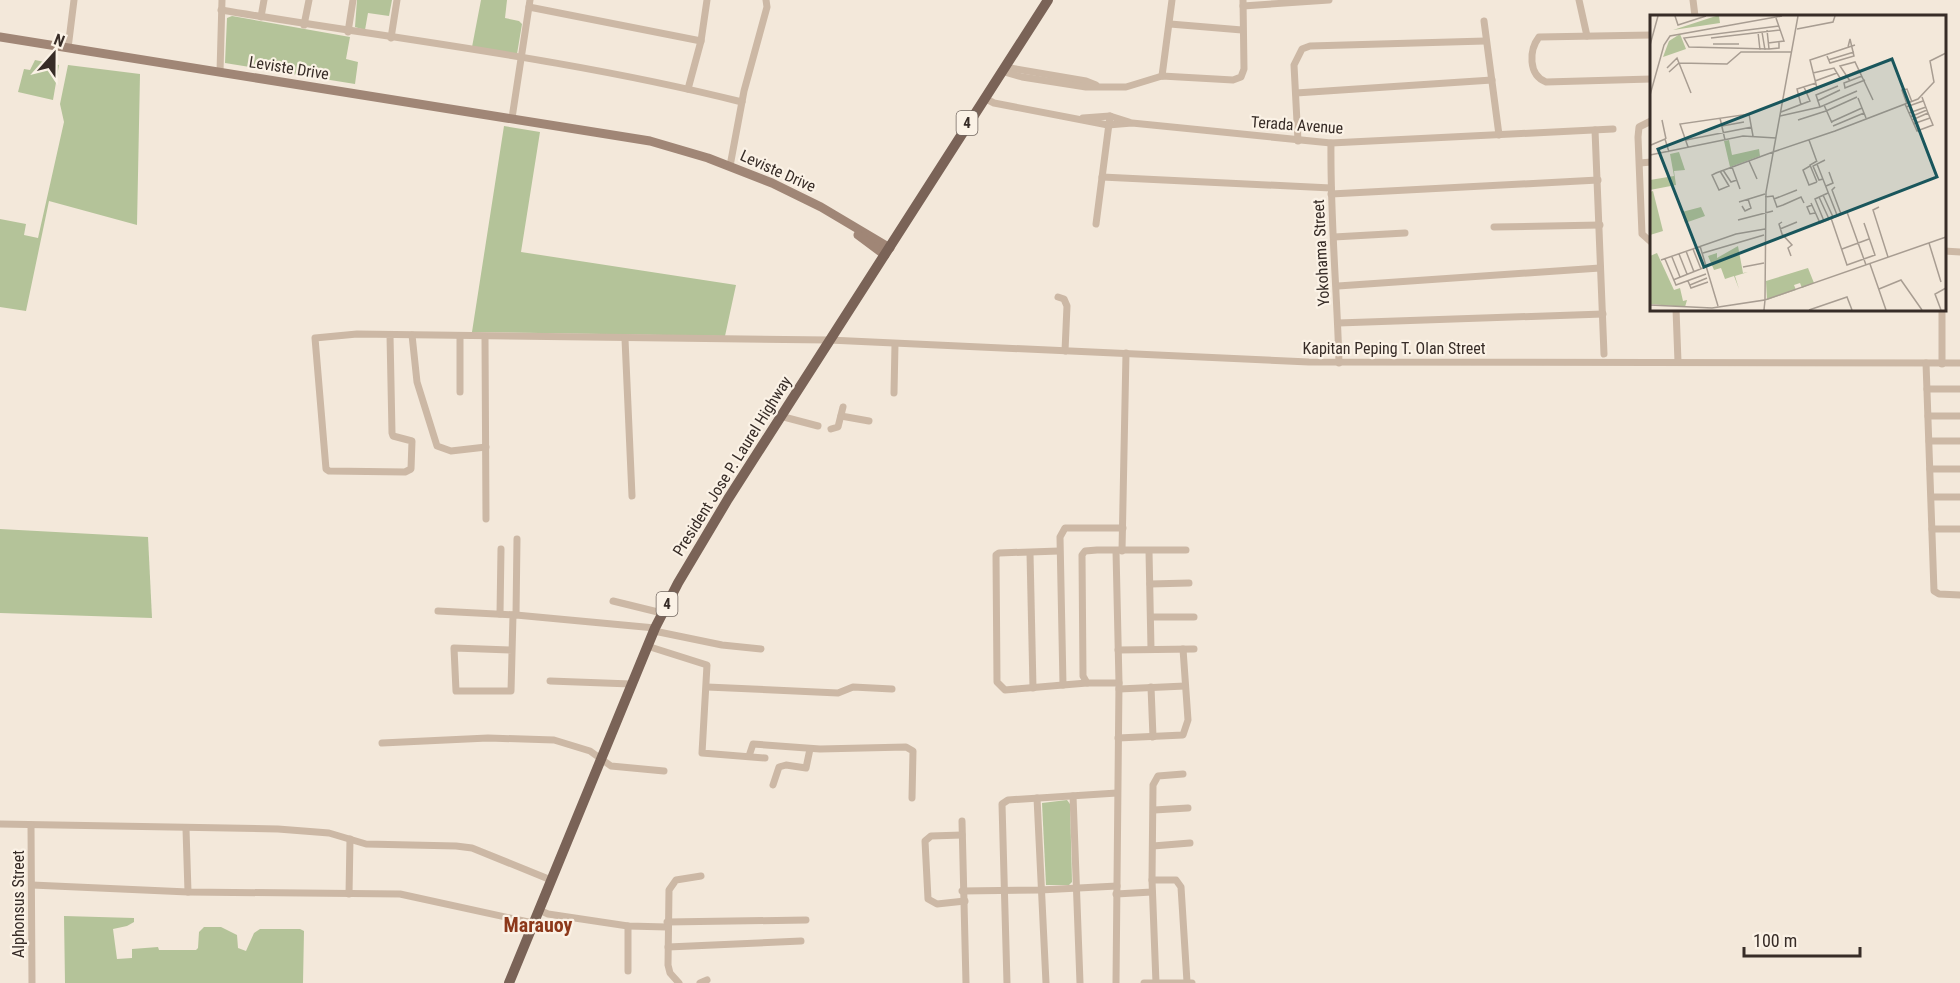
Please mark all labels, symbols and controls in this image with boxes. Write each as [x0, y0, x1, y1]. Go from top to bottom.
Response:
inset map [1650, 15, 1945, 310]
north arrow [24, 24, 84, 84]
text: N [51, 30, 67, 51]
street label: Leviste Drive [248, 52, 330, 84]
road number: 4 [956, 111, 978, 135]
street label: Terada Avenue [1250, 112, 1344, 138]
street label: Leviste Drive [737, 146, 819, 196]
street label: Yokohama Street [1309, 199, 1333, 307]
street label: Kapitan Peping T. Olan Street [1303, 339, 1486, 358]
street label: President Jose P. Laurel Highway [669, 372, 795, 559]
road number: 4 [656, 592, 678, 616]
street label: Alphonsus Street [9, 850, 28, 958]
district label: Marauoy [504, 913, 573, 937]
scale bar [1744, 920, 1860, 958]
text: 100 m [1753, 930, 1797, 951]

